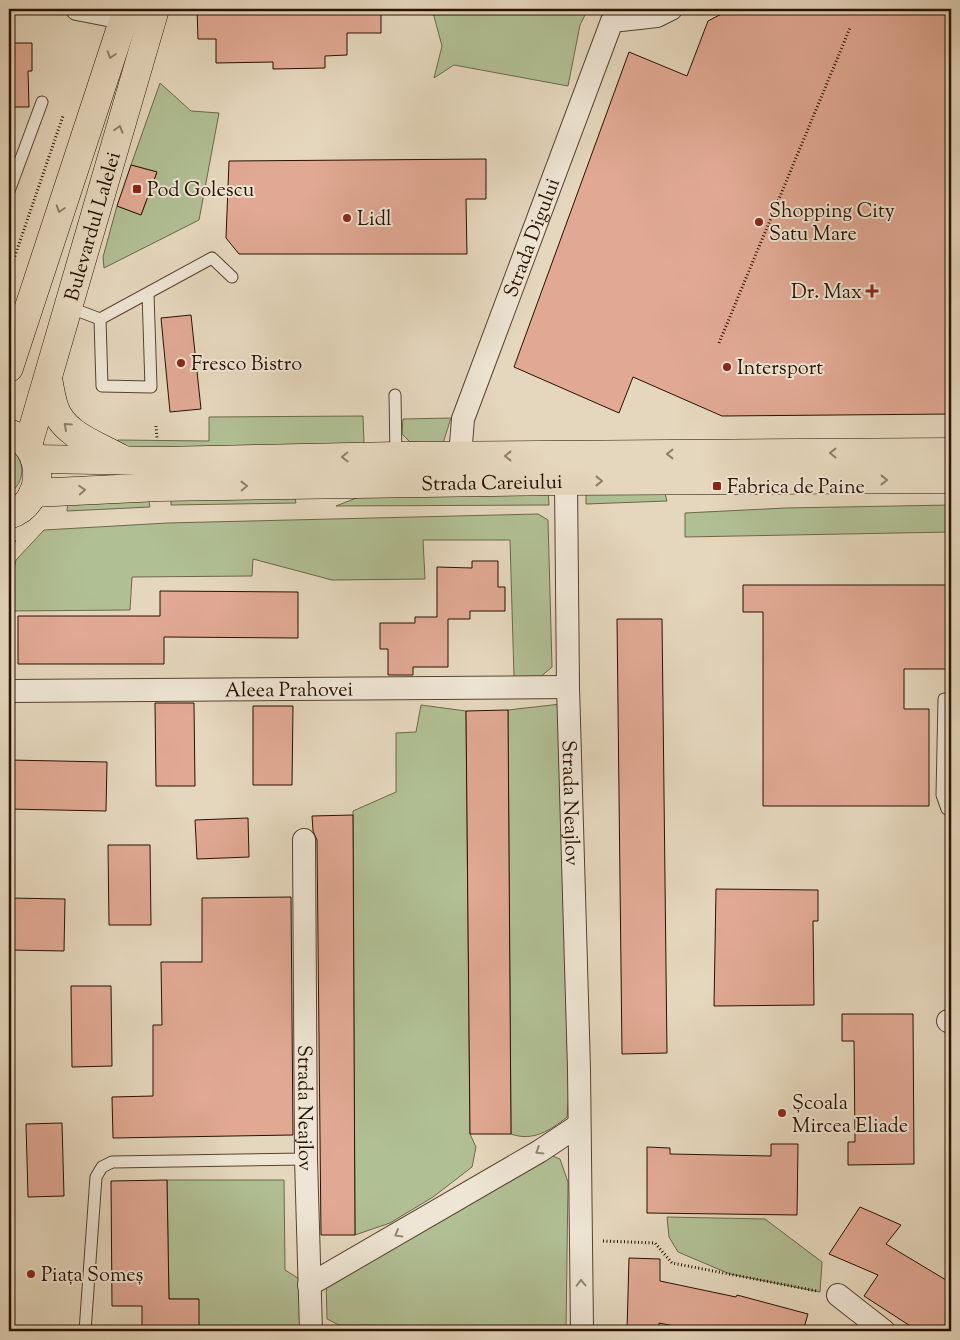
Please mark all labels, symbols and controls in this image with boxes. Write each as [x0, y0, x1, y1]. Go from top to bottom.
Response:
one-way arrow [107, 50, 117, 59]
one-way arrow [114, 125, 124, 134]
street label: Bulevardul Lalelei [59, 148, 130, 305]
street label: Strada Digului [498, 174, 569, 302]
place label: Pod Golescu [147, 177, 255, 206]
marker: Pod Golescu [131, 183, 143, 195]
place label: Shopping City Satu Mare [769, 198, 895, 250]
one-way arrow [56, 205, 66, 213]
place label: Lidl [357, 206, 392, 235]
marker: Lidl [341, 212, 353, 224]
marker: Shopping City Satu Mare [753, 216, 765, 228]
place label: Dr. Max [791, 279, 862, 308]
marker: Dr. Max [866, 285, 878, 297]
place label: Fresco Bistro [191, 351, 302, 380]
place label: Intersport [737, 355, 823, 384]
marker: Fresco Bistro [175, 357, 187, 369]
marker: Intersport [721, 361, 733, 373]
one-way arrow [64, 423, 73, 432]
one-way arrow [828, 448, 836, 458]
one-way arrow [666, 449, 674, 460]
one-way arrow [503, 451, 511, 461]
one-way arrow [341, 452, 348, 462]
street label: Strada Careiului [421, 469, 563, 500]
place label: Fabrica de Paine [727, 474, 865, 503]
one-way arrow [881, 475, 889, 485]
one-way arrow [596, 476, 604, 486]
one-way arrow [241, 480, 249, 491]
marker: Fabrica de Paine [711, 480, 723, 492]
one-way arrow [78, 485, 86, 496]
street label: Aleea Prahovei [225, 677, 354, 706]
street label: Strada Neajlov [553, 740, 585, 867]
street label: Strada Neajlov [288, 1045, 318, 1172]
place label: Școala Mircea Eliade [792, 1090, 908, 1142]
marker: Școala Mircea Eliade [776, 1107, 788, 1119]
one-way arrow [535, 1145, 544, 1155]
one-way arrow [395, 1227, 404, 1237]
place label: Piața Someș [41, 1262, 144, 1291]
marker: Piața Someș [25, 1268, 37, 1280]
one-way arrow [576, 1278, 586, 1286]

